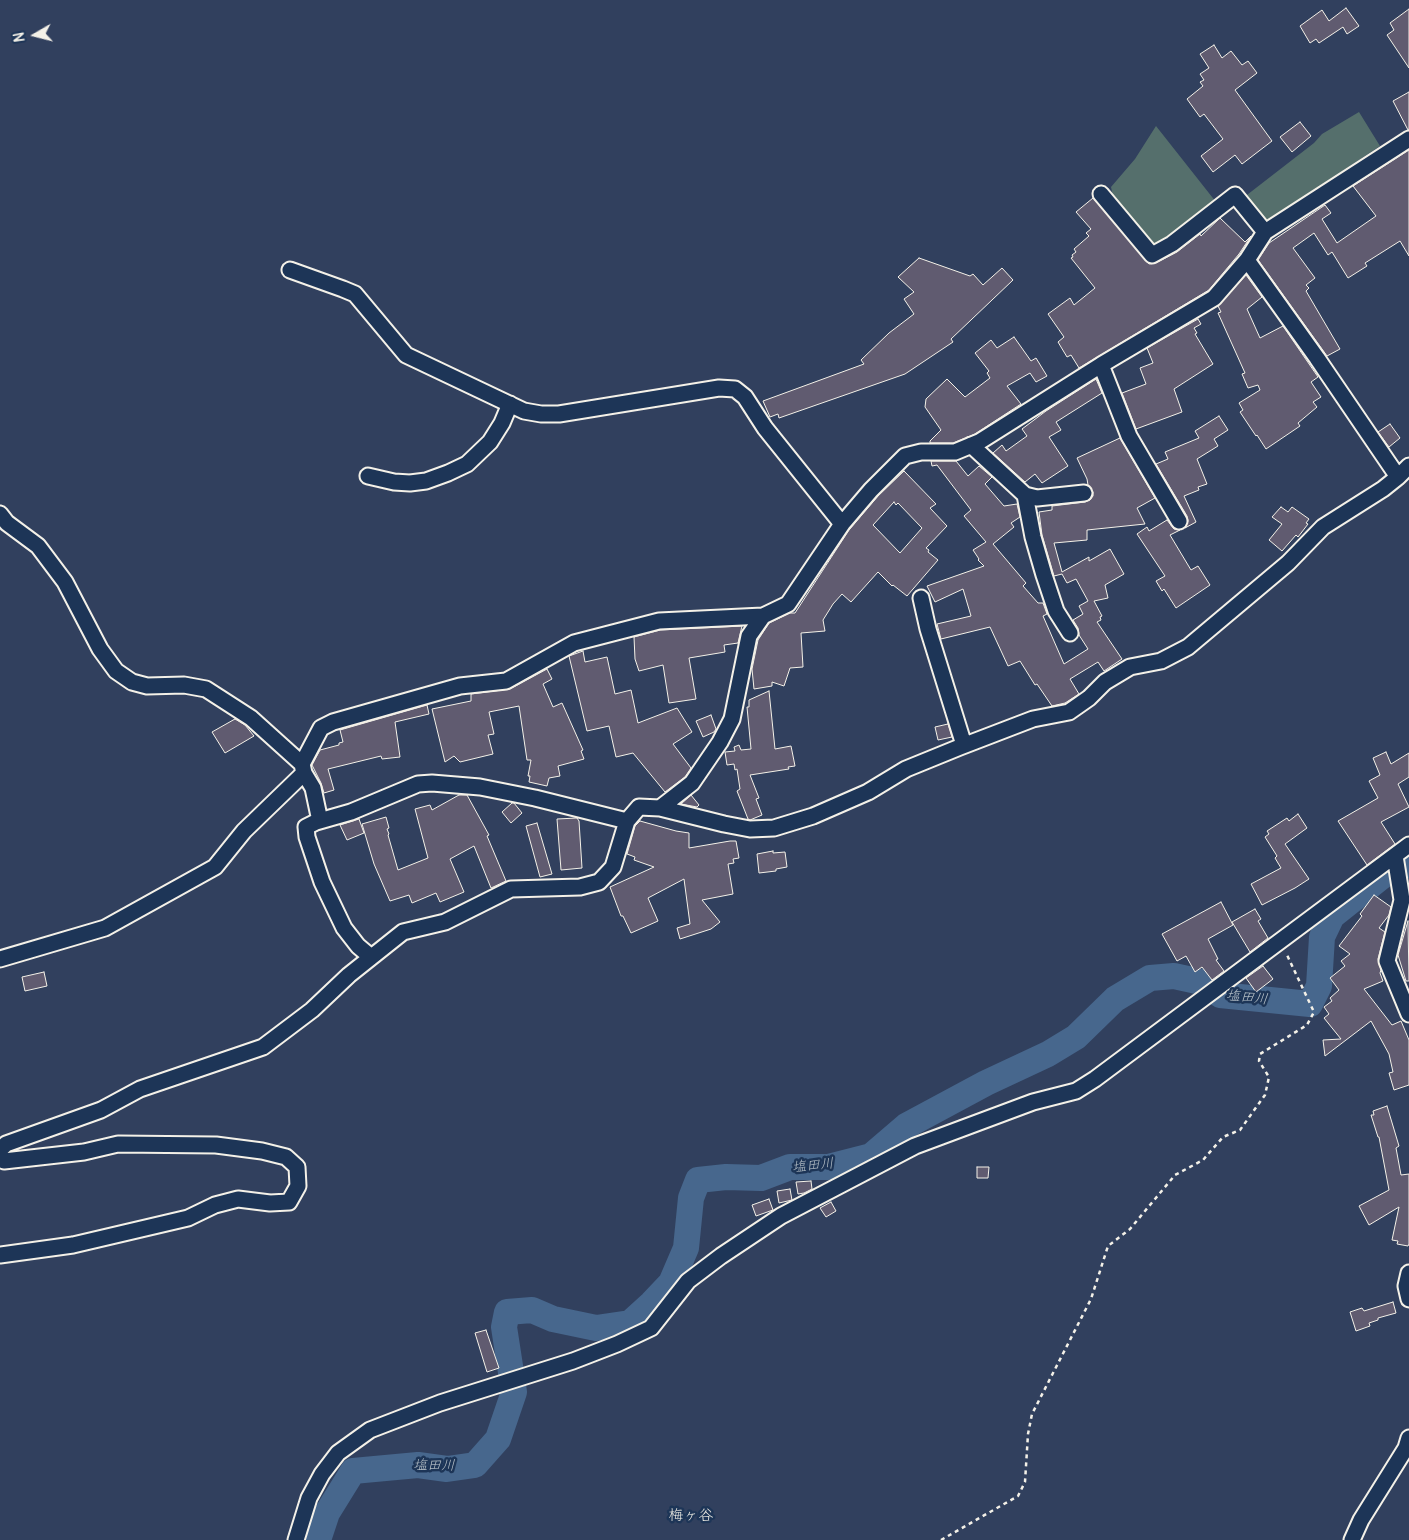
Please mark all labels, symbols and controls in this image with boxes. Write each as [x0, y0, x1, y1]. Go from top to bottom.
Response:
north arrow [10, 10, 60, 60]
text: N [11, 31, 29, 43]
water label: 塩田川 [1225, 987, 1269, 1009]
water label: 塩田川 [791, 1155, 835, 1177]
water label: 塩田川 [413, 1457, 455, 1475]
district label: 梅ヶ谷 [669, 1507, 713, 1525]

